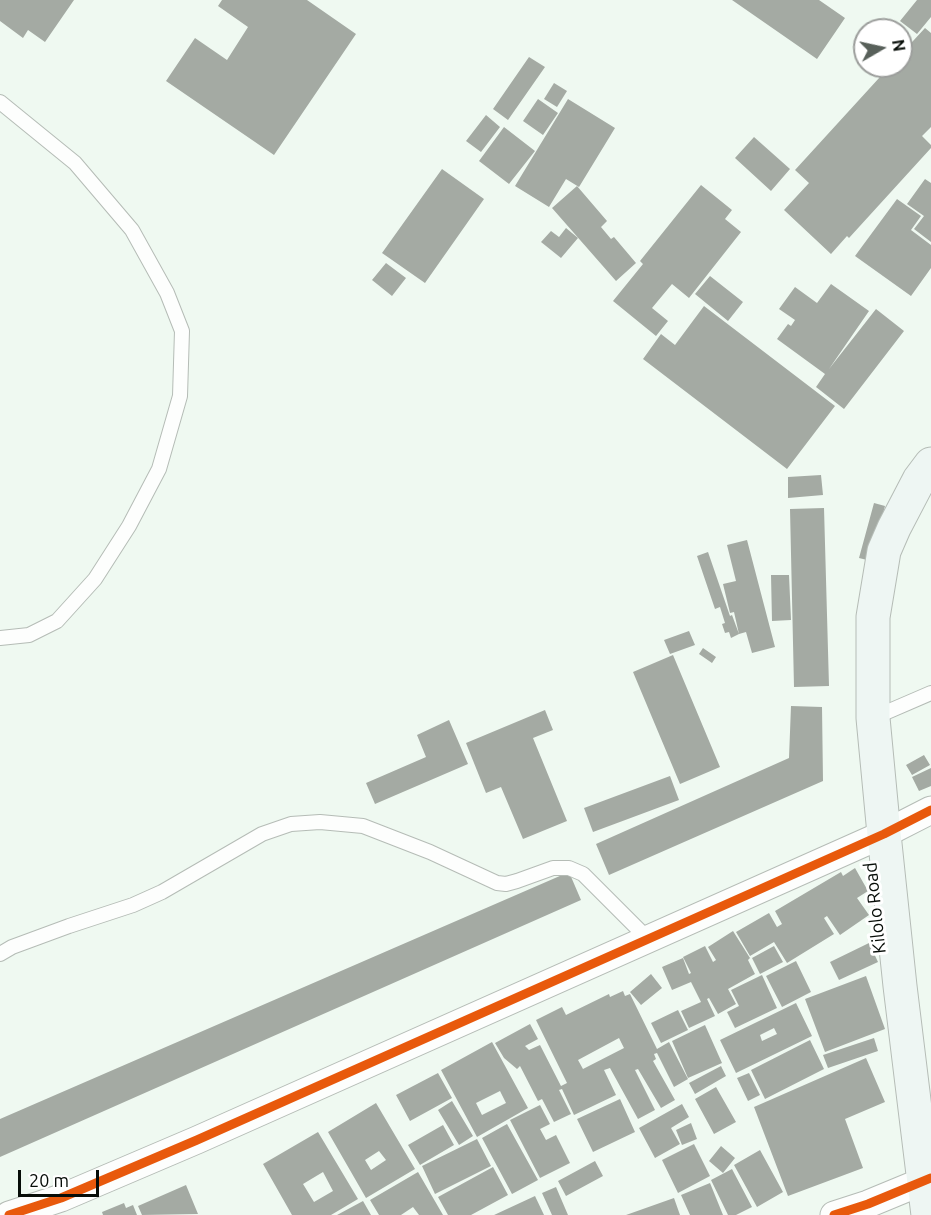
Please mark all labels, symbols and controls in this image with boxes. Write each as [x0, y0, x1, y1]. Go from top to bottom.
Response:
north arrow [853, 18, 913, 78]
text: N [889, 38, 909, 53]
street label: Kilolo Road [859, 861, 891, 955]
scale bar [21, 1158, 102, 1196]
text: 20 m [29, 1170, 69, 1190]

